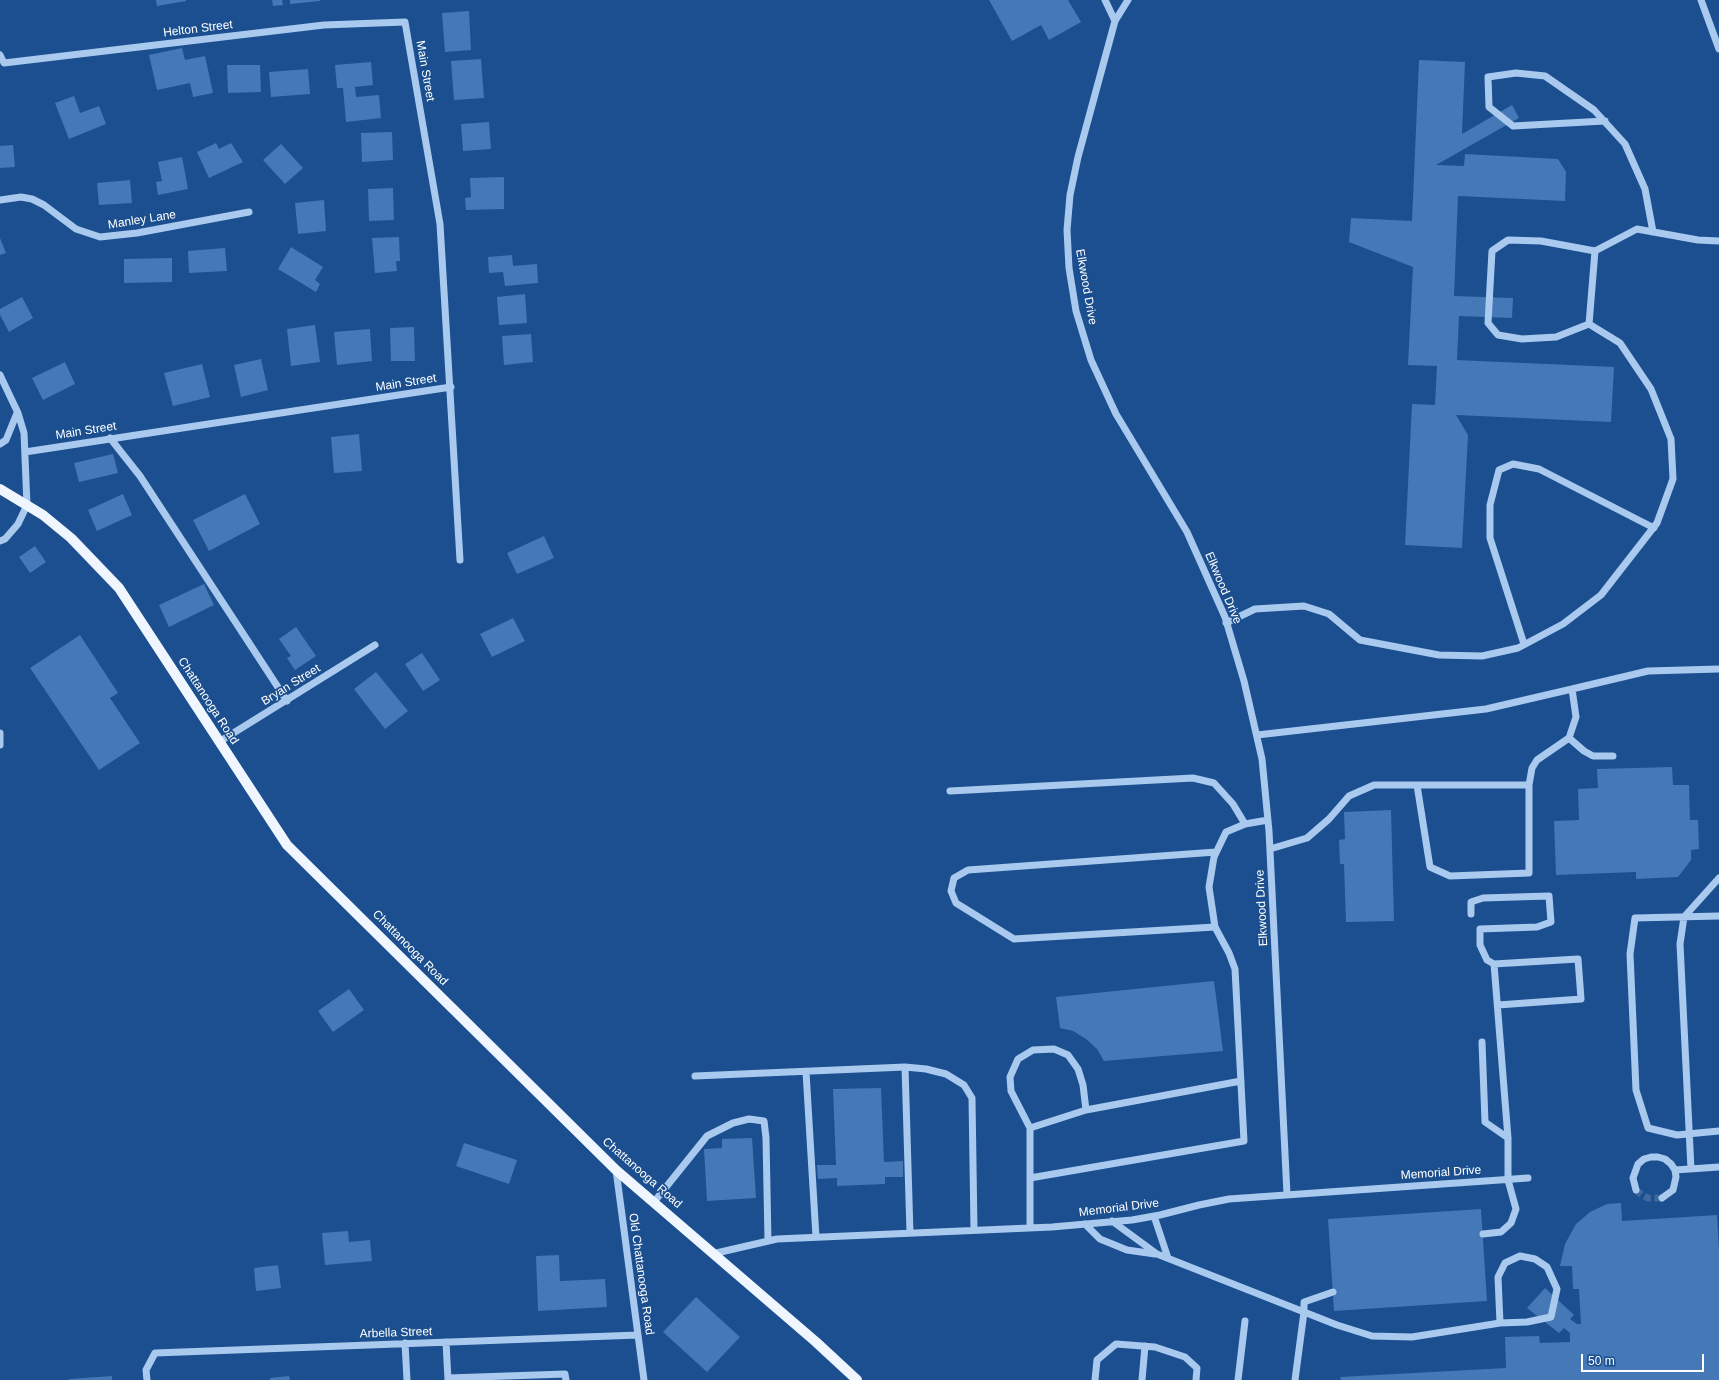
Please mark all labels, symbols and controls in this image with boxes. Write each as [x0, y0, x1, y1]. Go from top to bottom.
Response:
street label: Helton Street [162, 18, 234, 40]
street label: Main Street [413, 40, 437, 102]
street label: Manley Lane [107, 208, 177, 232]
street label: Elkwood Drive [1072, 248, 1100, 326]
street label: Main Street [375, 371, 437, 395]
street label: Main Street [55, 419, 117, 443]
street label: Elkwood Drive [1201, 550, 1245, 626]
street label: Chattanooga Road [175, 655, 241, 747]
street label: Bryan Street [259, 661, 323, 709]
street label: Elkwood Drive [1253, 869, 1271, 947]
street label: Chattanooga Road [369, 907, 451, 989]
street label: Chattanooga Road [599, 1135, 685, 1211]
street label: Memorial Drive [1400, 1163, 1482, 1183]
street label: Memorial Drive [1078, 1196, 1160, 1220]
street label: Old Chattanooga Road [625, 1212, 657, 1336]
street label: Arbella Street [359, 1325, 433, 1341]
scale bar [1583, 1346, 1706, 1372]
text: 50 m [1588, 1354, 1615, 1368]

